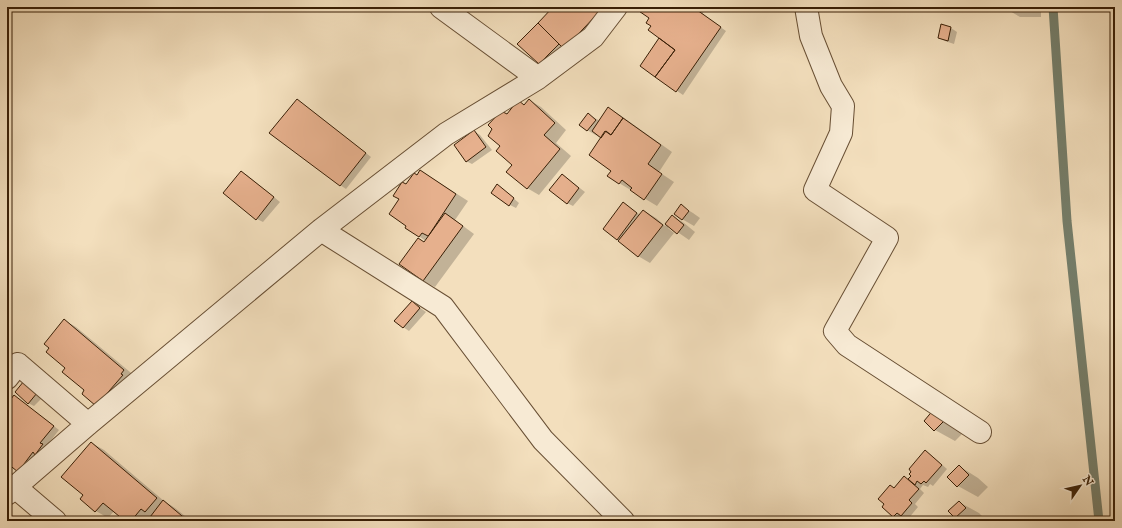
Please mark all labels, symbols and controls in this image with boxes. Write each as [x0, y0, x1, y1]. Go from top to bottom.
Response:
north arrow [1060, 466, 1100, 506]
text: N [1078, 472, 1096, 489]

